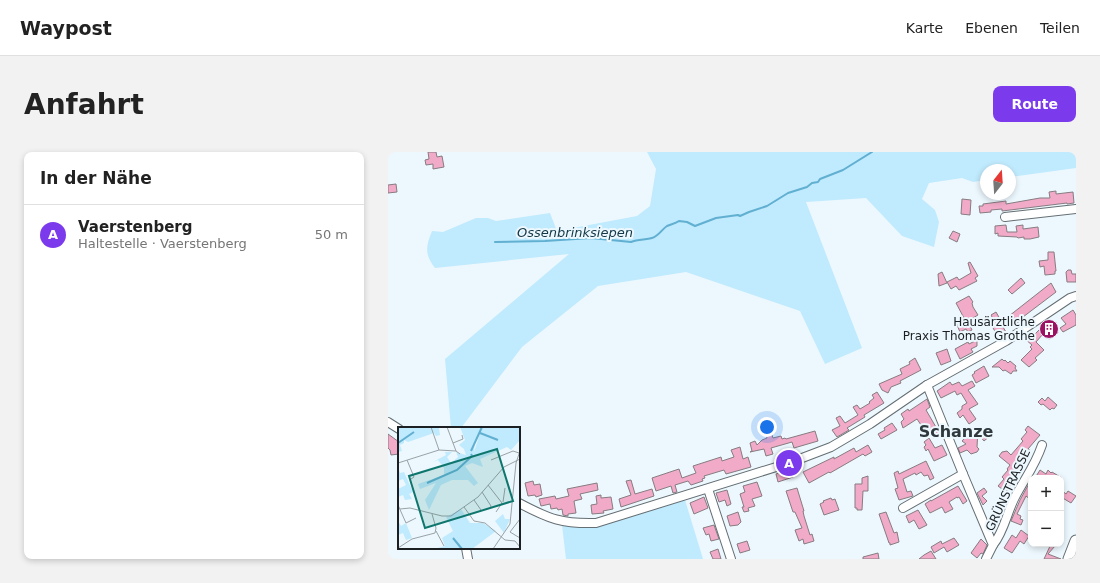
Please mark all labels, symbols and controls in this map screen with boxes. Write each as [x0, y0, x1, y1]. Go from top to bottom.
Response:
text: Waypost [20, 17, 112, 39]
text: Karte [906, 20, 943, 36]
text: Ebenen [965, 20, 1018, 36]
text: Teilen [1040, 20, 1080, 36]
button: Route [993, 86, 1076, 122]
text: Anfahrt [24, 88, 144, 121]
north arrow [980, 164, 1016, 200]
text: In der Nähe [40, 168, 152, 188]
text: Vaerstenberg [78, 218, 192, 236]
water label: Ossenbrinksiepen [517, 225, 633, 240]
text: A [48, 227, 58, 242]
text: 50 m [315, 227, 348, 242]
text: Haltestelle · Vaerstenberg [78, 236, 247, 251]
place label: Hausärztliche Praxis Thomas Grothe [903, 315, 1035, 343]
building icon: Hausärztliche Praxis Thomas Grothe [1038, 318, 1060, 340]
your location [757, 417, 777, 437]
district label: Schanze [919, 422, 994, 441]
inset map [398, 427, 520, 549]
street label: GRÜNSTRASSE [981, 446, 1033, 533]
pin: A [776, 448, 802, 478]
map controls [1028, 475, 1064, 547]
button: + [1028, 475, 1064, 511]
button: − [1028, 511, 1064, 547]

